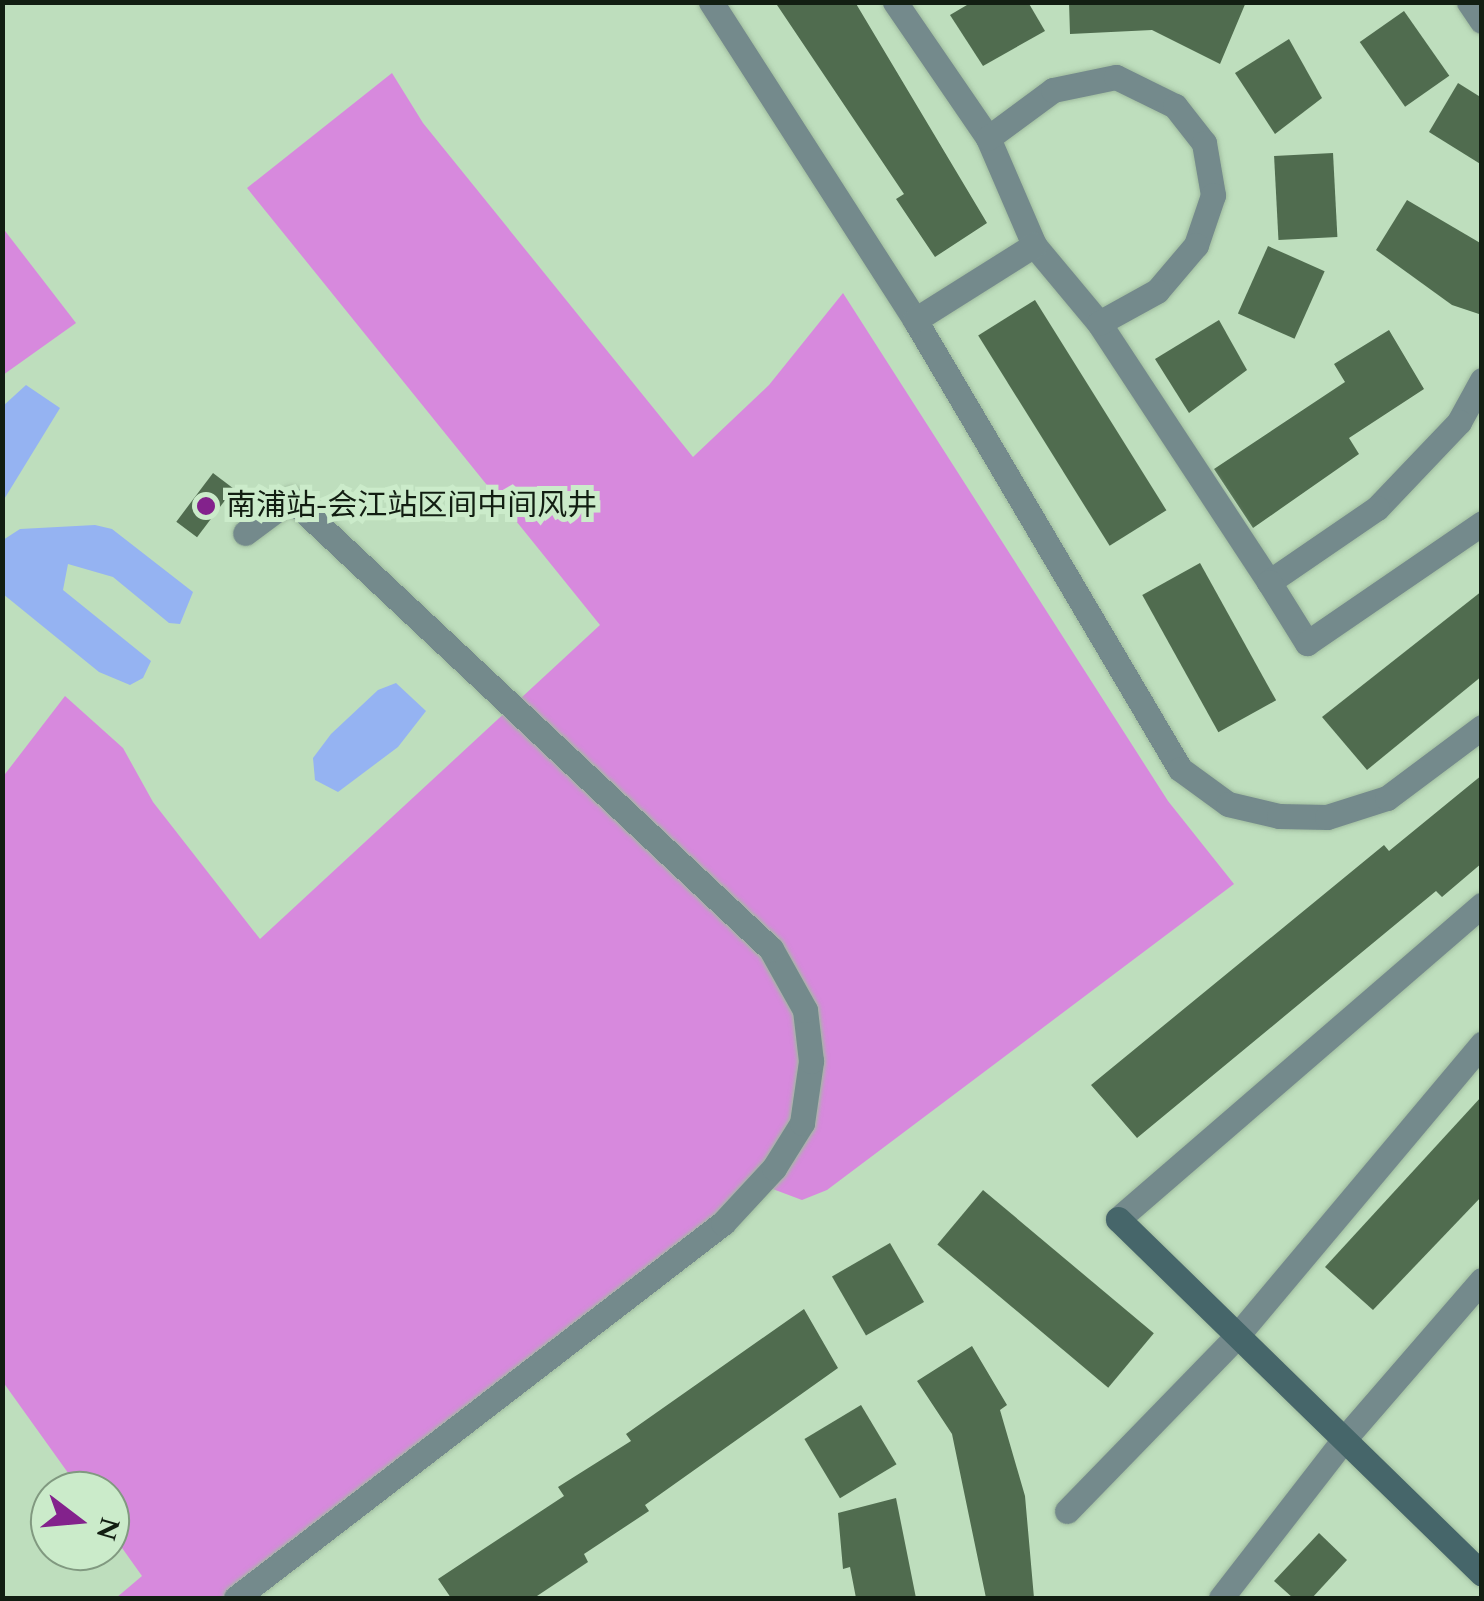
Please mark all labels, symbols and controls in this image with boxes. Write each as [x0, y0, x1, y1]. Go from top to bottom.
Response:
place label: 南浦站-会江站区间中间风井 [226, 488, 597, 524]
marker: 南浦站-会江站区间中间风井 [195, 495, 217, 517]
north arrow [30, 1471, 130, 1571]
text: N [84, 1512, 131, 1546]

